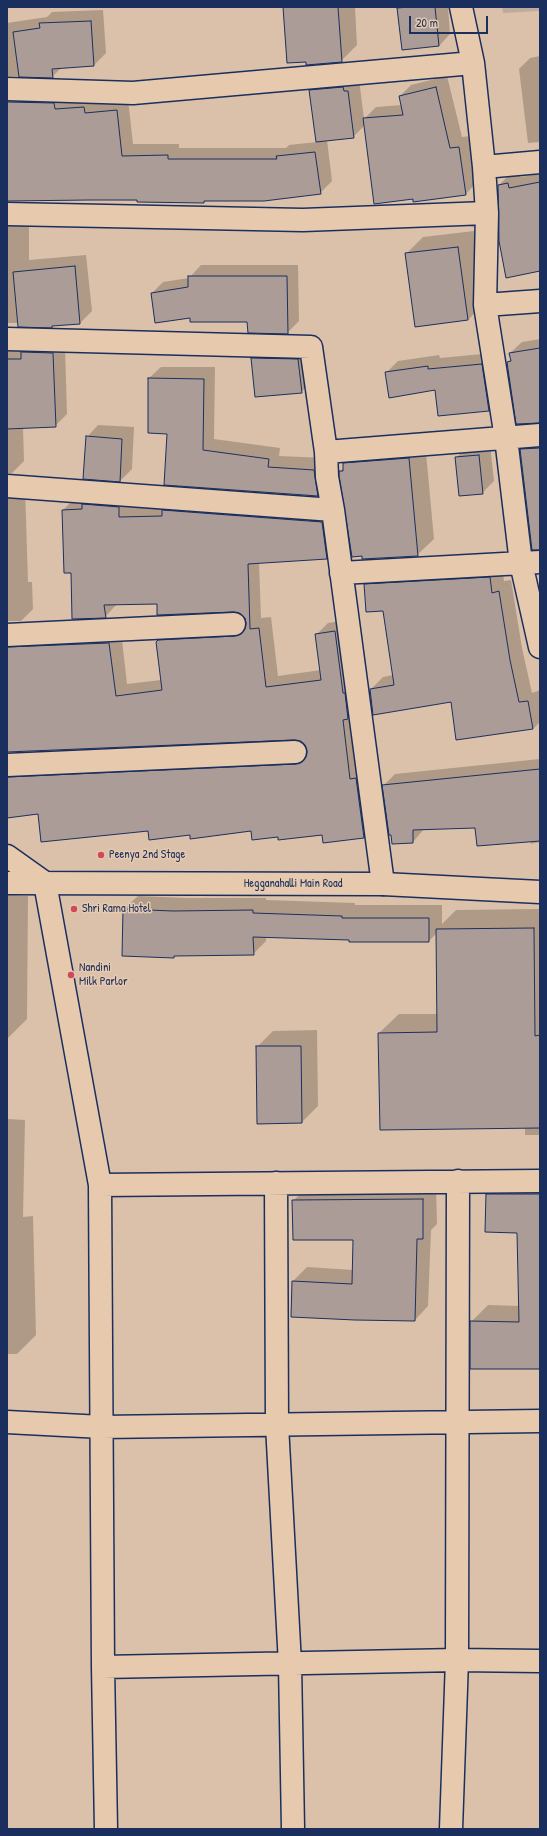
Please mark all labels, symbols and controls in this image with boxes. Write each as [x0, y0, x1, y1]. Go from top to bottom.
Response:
scale bar [411, 8, 490, 34]
text: 20 m [416, 14, 438, 31]
place label: Peenya 2nd Stage [109, 848, 185, 862]
marker: Peenya 2nd Stage [96, 850, 106, 860]
street label: Hegganahalli Main Road [244, 877, 342, 891]
place label: Shri Rama Hotel [82, 902, 151, 916]
marker: Shri Rama Hotel [69, 904, 79, 914]
place label: Nandini Milk Parlor [79, 961, 128, 989]
marker: Nandini Milk Parlor [66, 970, 76, 980]

